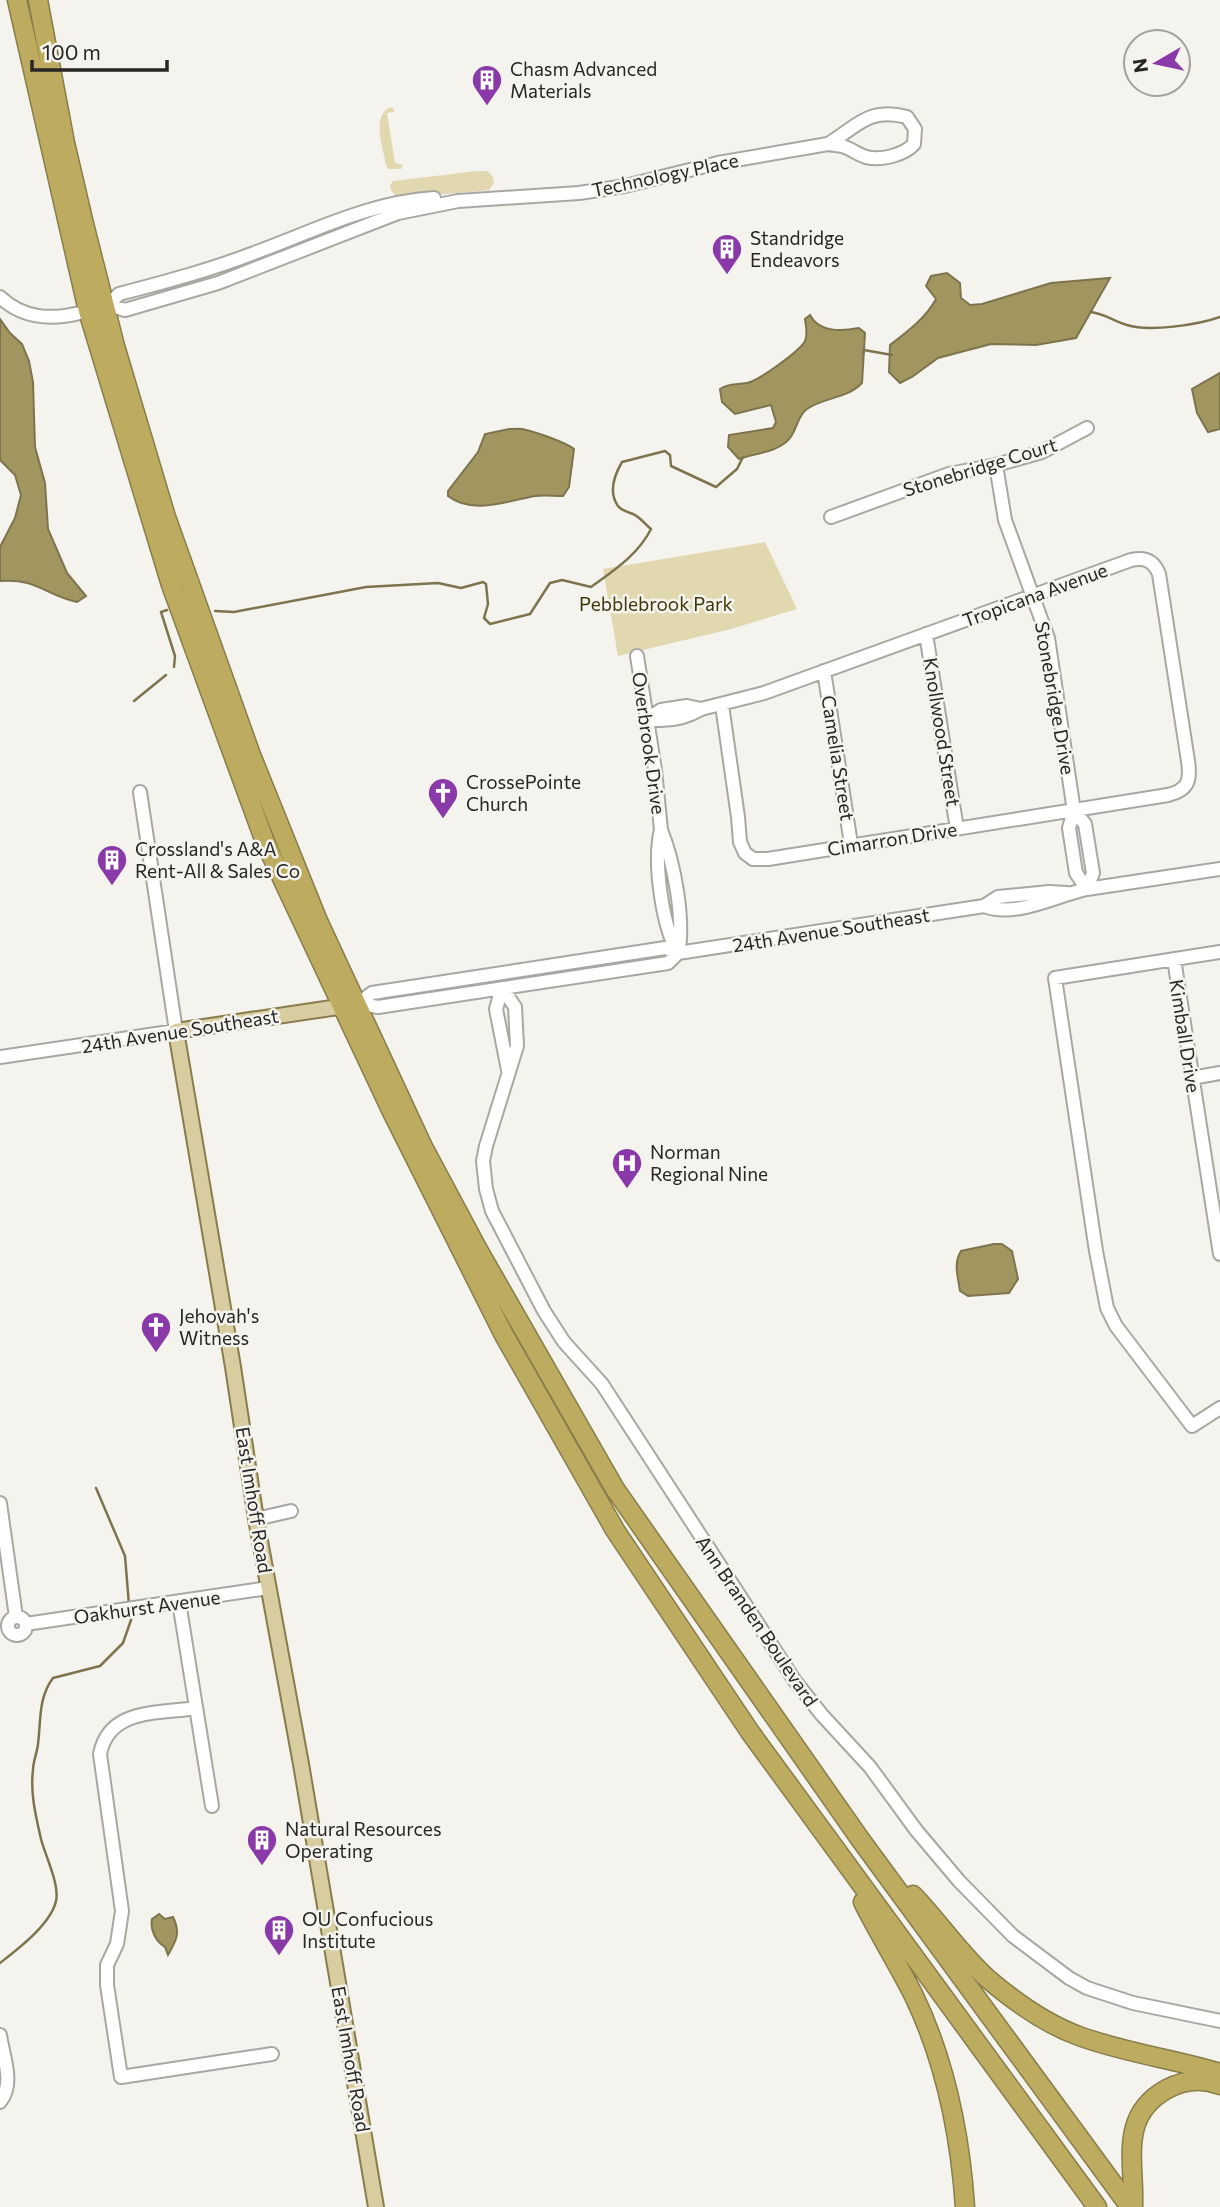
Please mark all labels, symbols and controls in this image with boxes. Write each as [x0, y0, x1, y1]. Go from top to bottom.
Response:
scale bar [32, 28, 166, 72]
north arrow [1122, 28, 1192, 98]
text: 100 m [42, 39, 101, 64]
place label: Chasm Advanced Materials [510, 57, 657, 102]
text: N [1127, 57, 1152, 75]
building icon: Chasm Advanced Materials [470, 63, 504, 107]
street label: Technology Place [589, 148, 740, 201]
place label: Standridge Endeavors [750, 226, 844, 271]
building icon: Standridge Endeavors [710, 232, 744, 276]
street label: Stonebridge Court [900, 432, 1060, 501]
street label: Tropicana Avenue [959, 558, 1110, 631]
park label: Pebblebrook Park [579, 592, 733, 615]
street label: Stonebridge Drive [1031, 619, 1080, 776]
street label: Knollwood Street [919, 656, 966, 808]
street label: Overbrook Drive [628, 670, 671, 816]
street label: Camelia Street [817, 694, 860, 822]
place label: CrossePointe Church [466, 770, 581, 815]
church icon: CrossePointe Church [426, 776, 460, 820]
street label: Cimarron Drive [825, 817, 958, 860]
place label: Crossland's A&A Rent-All & Sales Co [135, 837, 300, 882]
building icon: Crossland's A&A Rent-All & Sales Co [95, 843, 129, 887]
street label: 24th Avenue Southeast [731, 903, 931, 956]
street label: Kimball Drive [1165, 978, 1206, 1094]
street label: 24th Avenue Southeast [80, 1004, 280, 1057]
place label: Norman Regional Nine [650, 1140, 768, 1185]
hospital icon: Norman Regional Nine [610, 1146, 644, 1190]
place label: Jehovah's Witness [179, 1304, 259, 1349]
church icon: Jehovah's Witness [139, 1310, 173, 1354]
street label: East Imhoff Road [232, 1425, 277, 1575]
street label: Ann Branden Boulevard [692, 1531, 823, 1711]
street label: Oakhurst Avenue [72, 1585, 222, 1628]
place label: Natural Resources Operating [285, 1817, 442, 1862]
building icon: Natural Resources Operating [245, 1823, 279, 1867]
place label: OU Confucious Institute [302, 1907, 433, 1952]
building icon: OU Confucious Institute [262, 1913, 296, 1957]
street label: East Imhoff Road [327, 1984, 376, 2134]

